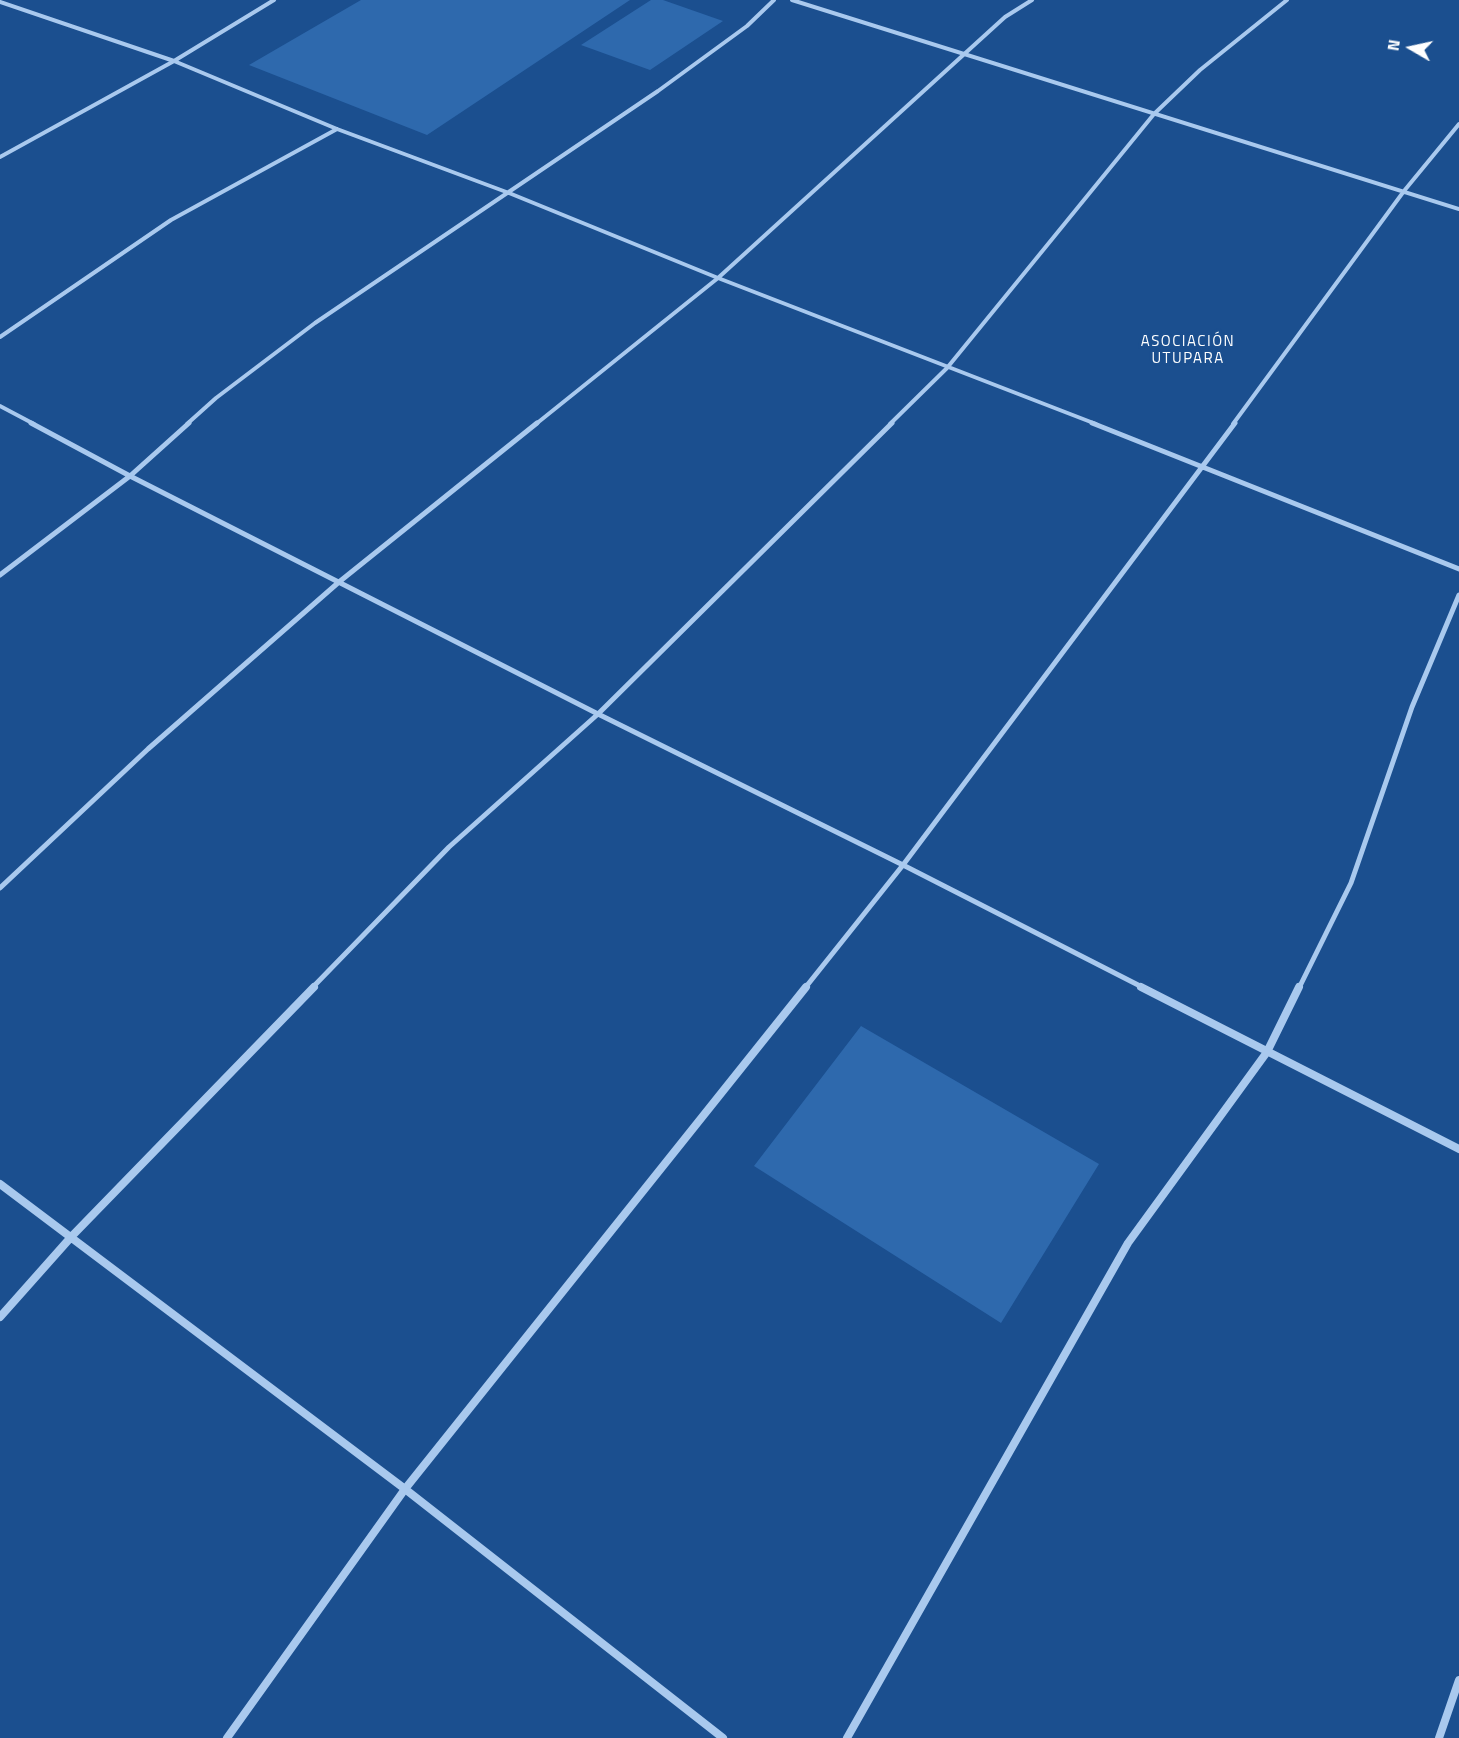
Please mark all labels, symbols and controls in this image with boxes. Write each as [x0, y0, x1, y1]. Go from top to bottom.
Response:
north arrow [1381, 18, 1441, 78]
text: N [1381, 38, 1406, 53]
district label: ASOCIACIÓN UTUPARA [1141, 333, 1235, 368]

